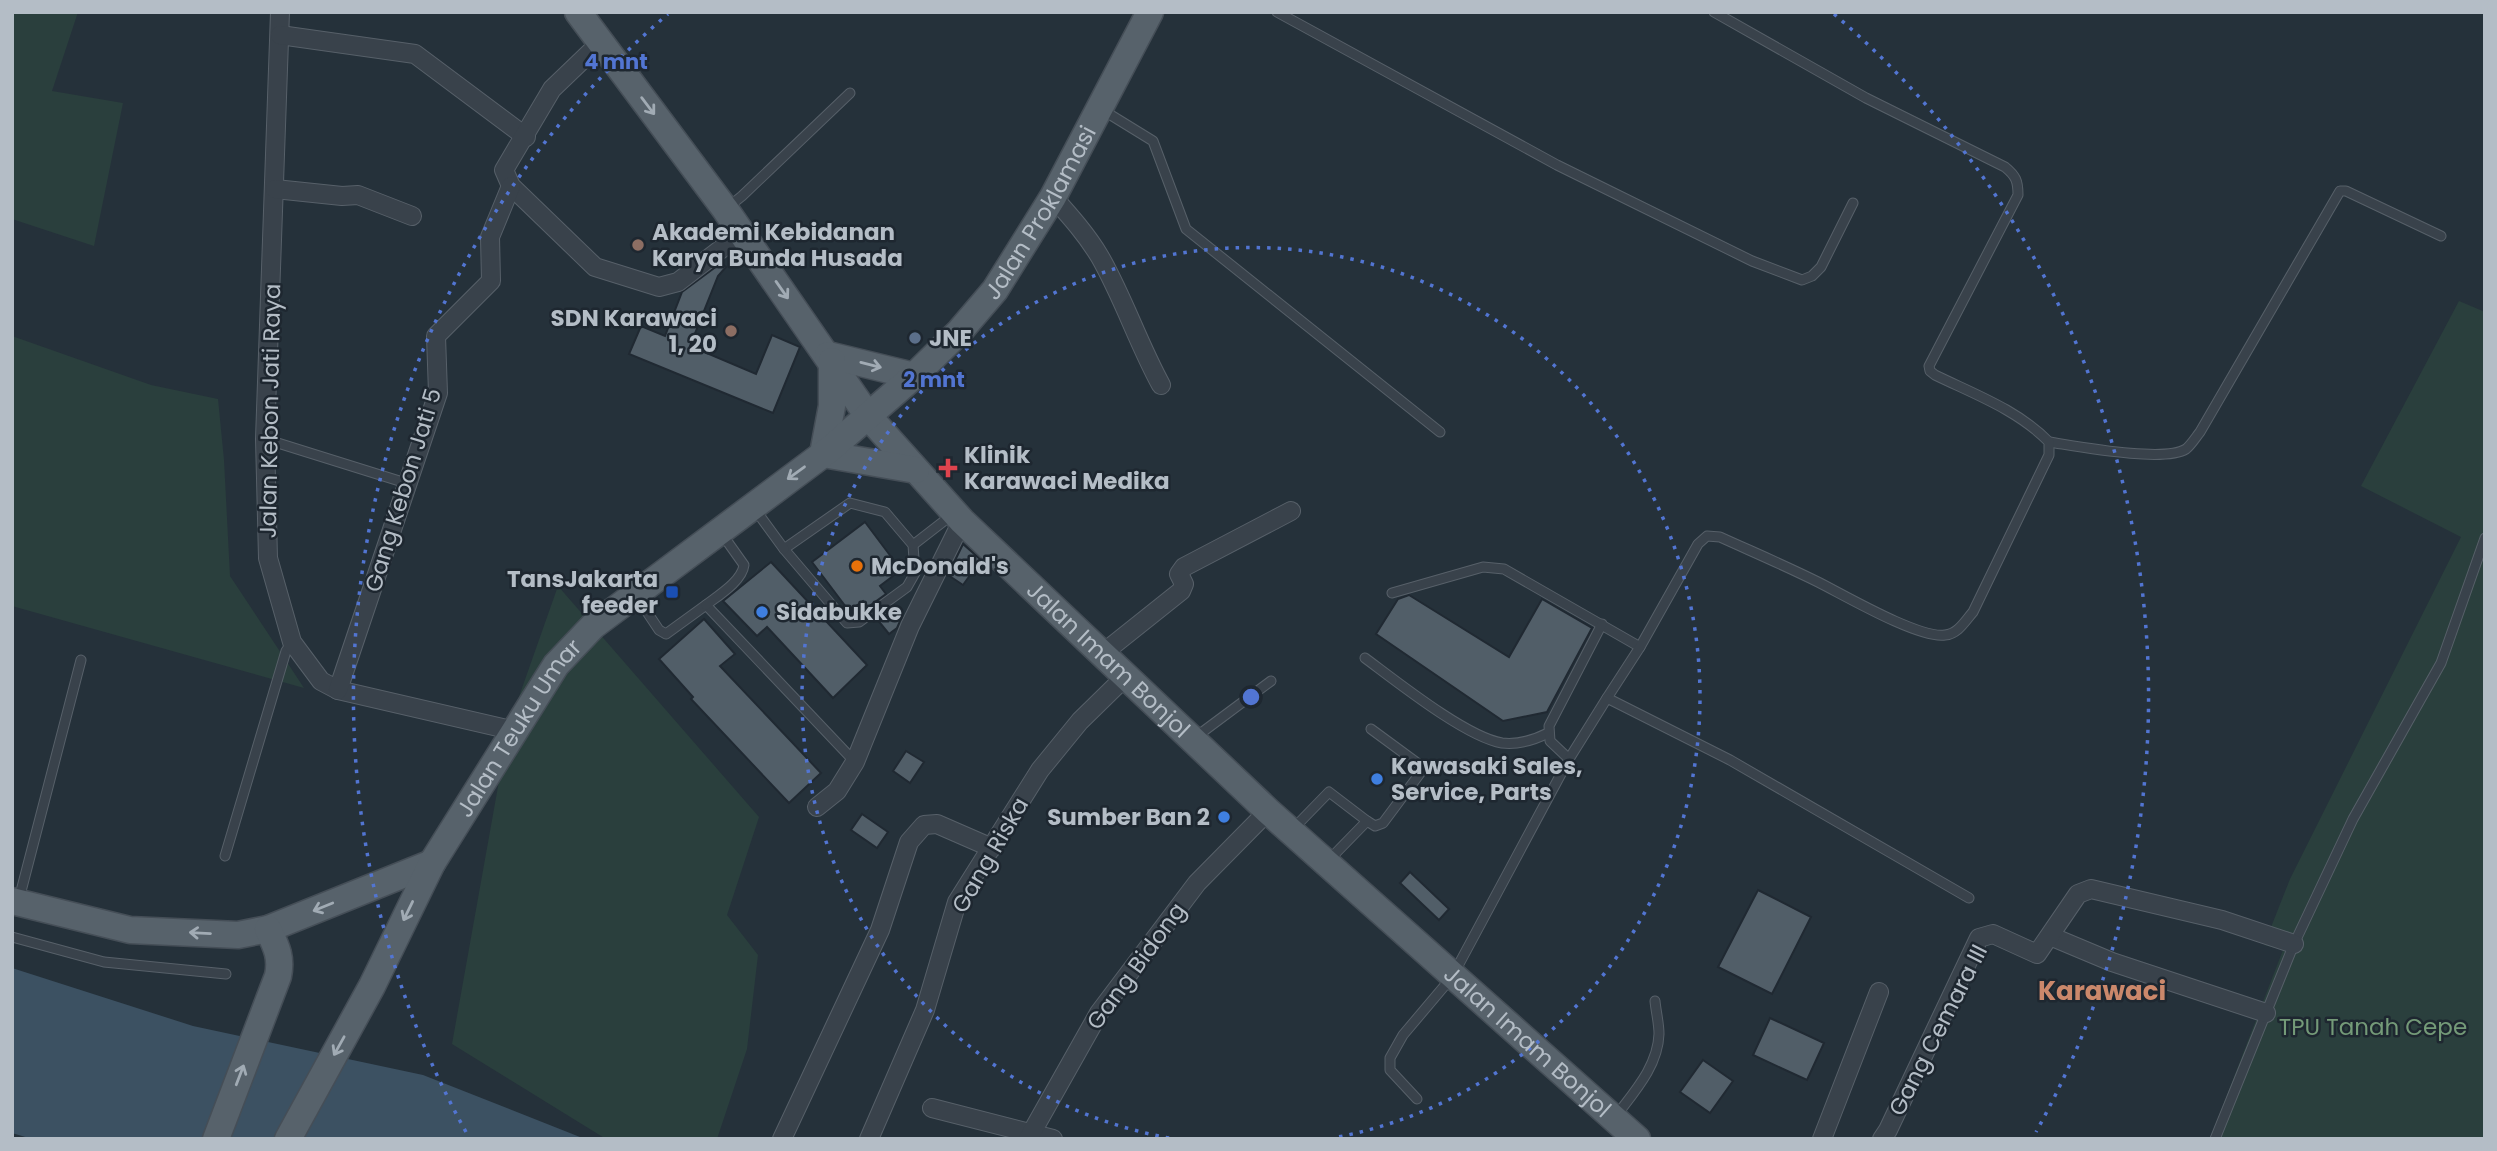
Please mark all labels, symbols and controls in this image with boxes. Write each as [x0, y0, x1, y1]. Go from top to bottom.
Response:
text: 4 mnt [584, 47, 648, 76]
one-way arrow [641, 96, 656, 115]
street label: Jalan Proklamasi [977, 120, 1104, 307]
place label: Akademi Kebidanan Karya Bunda Husada [652, 216, 903, 274]
marker: Akademi Kebidanan Karya Bunda Husada [630, 237, 646, 253]
one-way arrow [775, 280, 789, 299]
street label: Jalan Kebon Jati Raya [252, 283, 288, 539]
place label: SDN Karawaci 1, 20 [551, 302, 717, 360]
place label: JNE [929, 322, 972, 354]
marker: SDN Karawaci 1, 20 [723, 323, 739, 339]
marker: JNE [907, 330, 923, 346]
one-way arrow [859, 359, 882, 373]
text: 2 mnt [903, 365, 965, 394]
street label: Gang Kebon Jati 5 [357, 384, 449, 596]
place label: Klinik Karawaci Medika [964, 439, 1170, 497]
marker: Klinik Karawaci Medika [938, 458, 958, 478]
one-way arrow [787, 466, 806, 481]
place label: McDonald's [871, 550, 1009, 582]
marker: McDonald's [849, 558, 865, 574]
place label: TansJakarta feeder [507, 563, 658, 621]
street label: Jalan Imam Bonjol [1020, 574, 1197, 745]
marker: TansJakarta feeder [664, 584, 680, 600]
place label: Sidabukke [776, 596, 902, 628]
marker: Sidabukke [754, 604, 770, 620]
street label: Jalan Teuku Umar [449, 632, 589, 823]
centre of rings [1239, 685, 1263, 709]
place label: Kawasaki Sales, Service, Parts [1391, 750, 1583, 808]
marker: Kawasaki Sales, Service, Parts [1369, 771, 1385, 787]
street label: Gang Riska [944, 791, 1036, 919]
place label: Sumber Ban 2 [1047, 801, 1210, 833]
marker: Sumber Ban 2 [1216, 809, 1232, 825]
street label: Gang Bidong [1079, 896, 1193, 1036]
one-way arrow [401, 900, 415, 921]
one-way arrow [313, 901, 335, 914]
one-way arrow [189, 927, 212, 940]
street label: Gang Cemara III [1881, 939, 1995, 1121]
street label: Jalan Imam Bonjol [1437, 958, 1618, 1125]
district label: Karawaci [2038, 973, 2166, 1009]
park label: TPU Tanah Cepe [2279, 1011, 2467, 1043]
one-way arrow [332, 1035, 346, 1055]
one-way arrow [235, 1064, 247, 1086]

